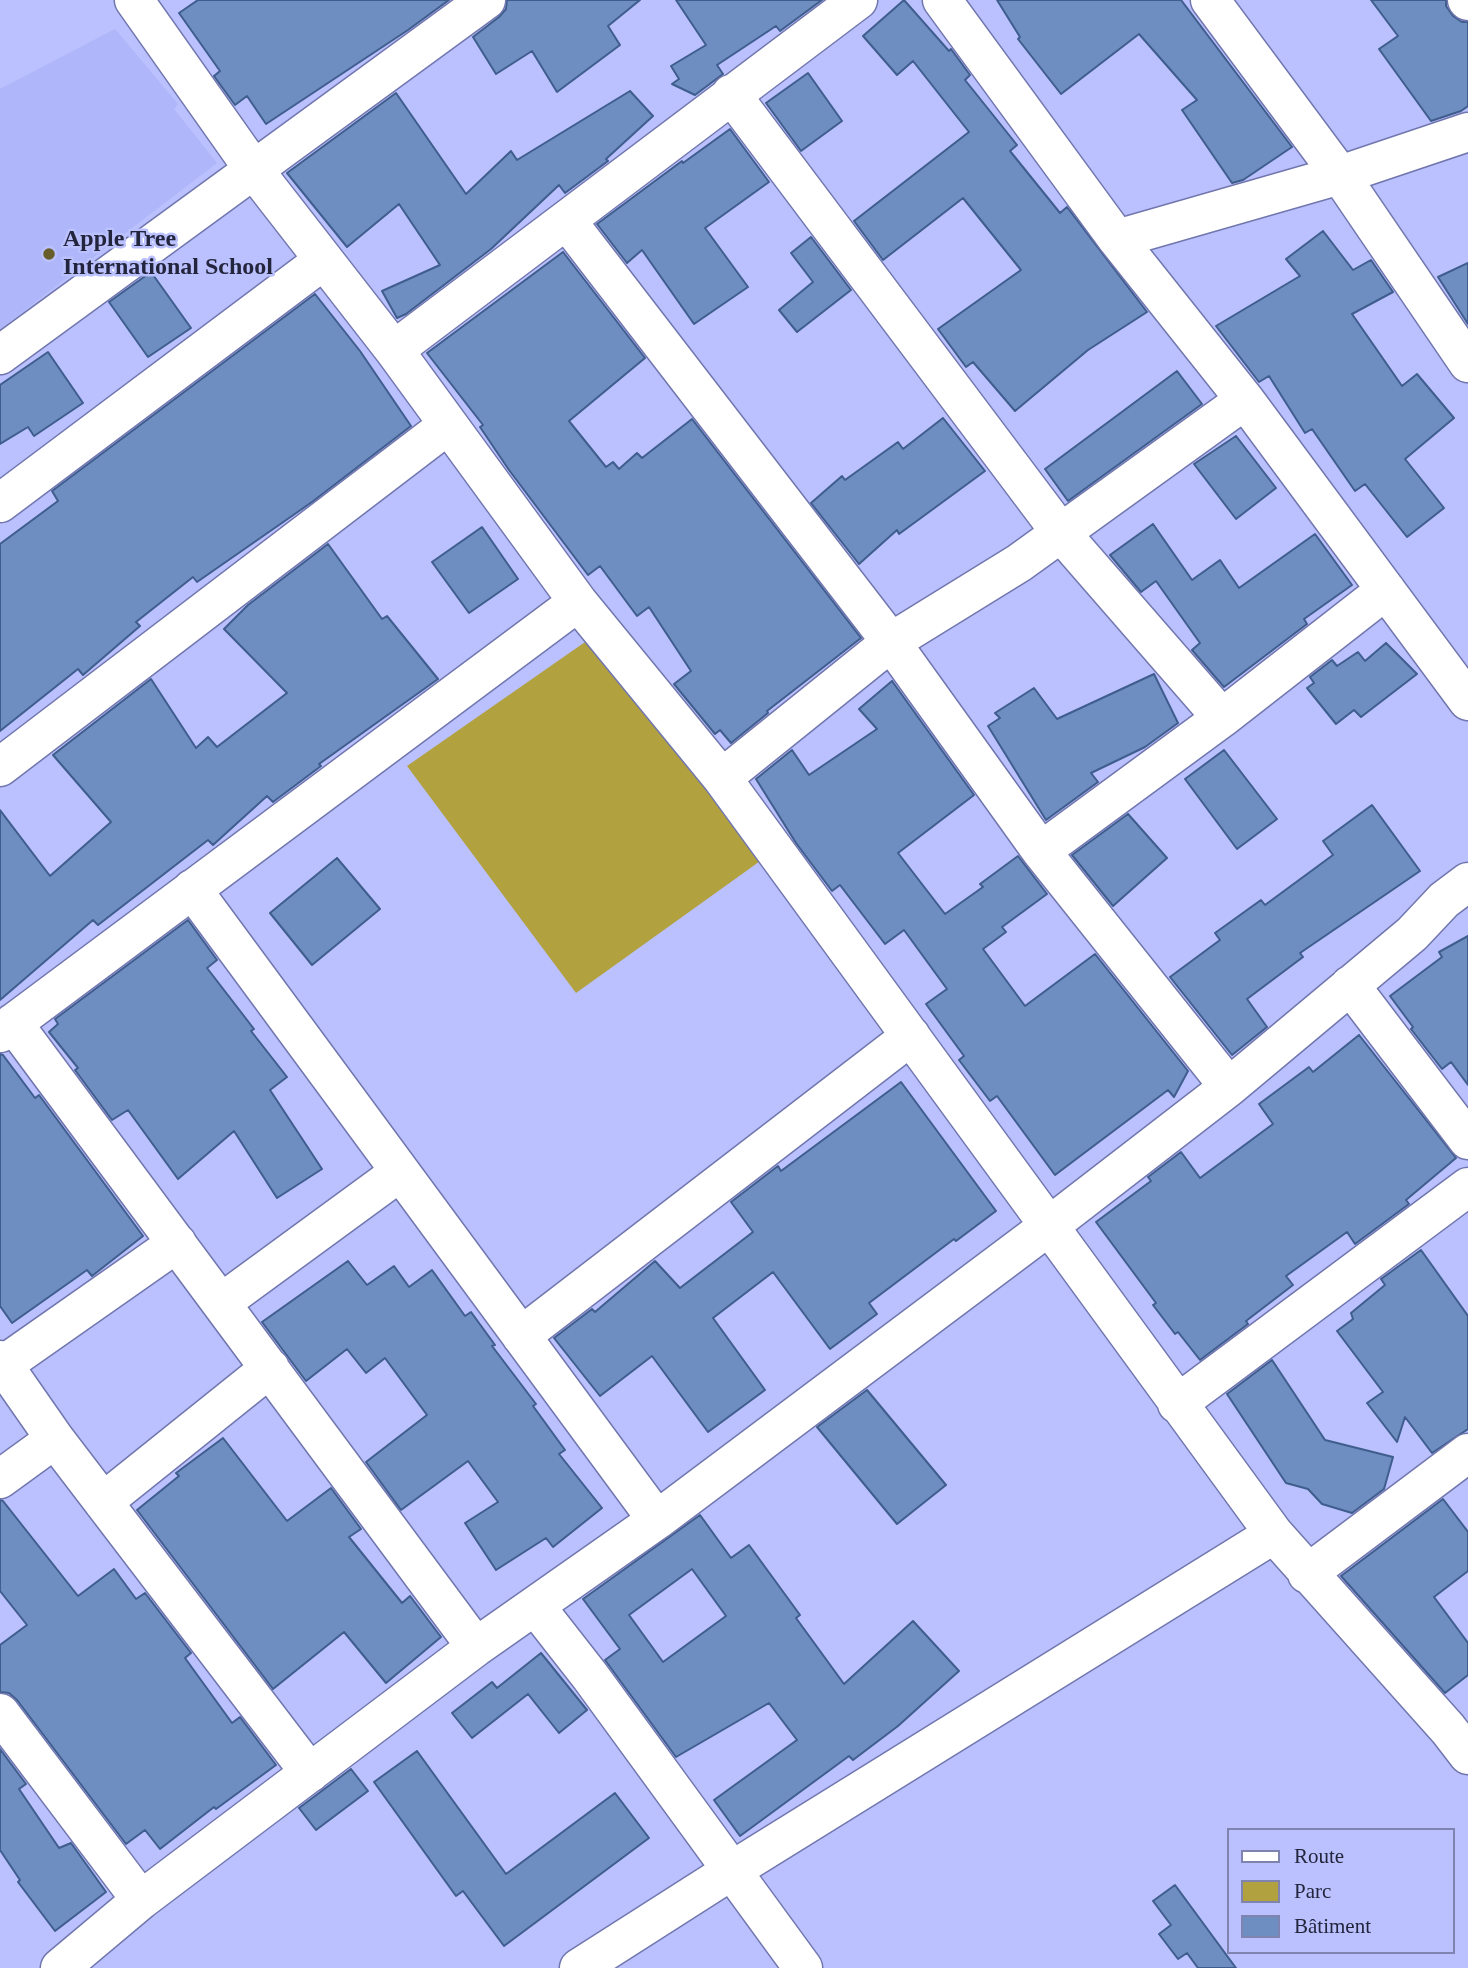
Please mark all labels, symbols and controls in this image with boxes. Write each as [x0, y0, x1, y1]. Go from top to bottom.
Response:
place label: Apple Tree International School [63, 226, 273, 282]
marker: Apple Tree International School [41, 246, 57, 262]
legend [1226, 1828, 1454, 1954]
text: Route [1294, 1844, 1344, 1868]
text: Parc [1294, 1879, 1331, 1903]
text: Bâtiment [1294, 1914, 1371, 1938]

